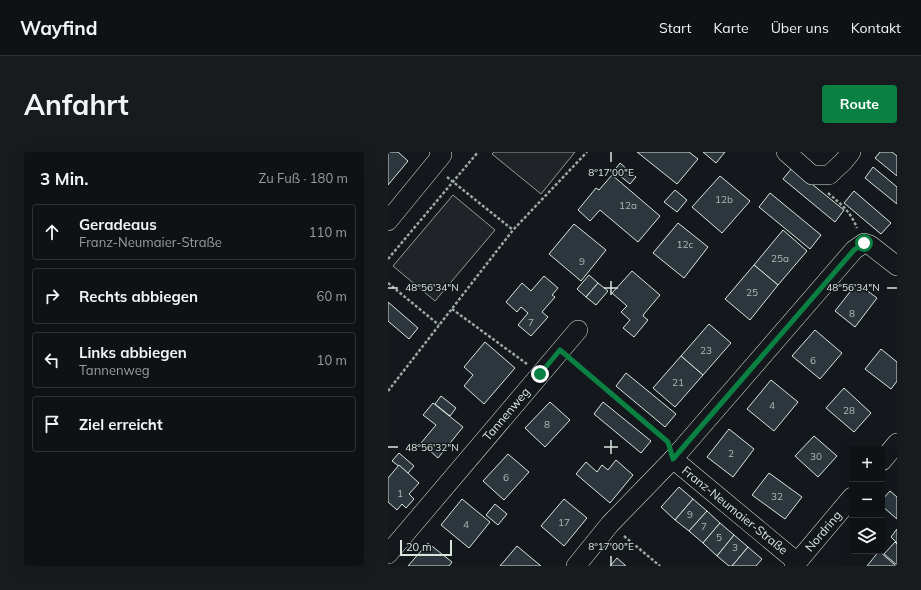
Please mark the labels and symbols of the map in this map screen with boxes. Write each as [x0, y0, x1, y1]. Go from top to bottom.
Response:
text: 8°17'00"E [588, 166, 634, 179]
house number: 12b [715, 193, 733, 206]
house number: 12a [619, 199, 637, 212]
route start [855, 234, 873, 252]
house number: 12c [677, 238, 694, 251]
house number: 25a [771, 252, 789, 265]
house number: 9 [579, 255, 585, 268]
text: 48°56'34"N [405, 281, 459, 294]
text: 48°56'34"N [826, 281, 880, 294]
house number: 25 [746, 286, 758, 299]
house number: 8 [849, 307, 855, 320]
house number: 7 [528, 316, 534, 329]
house number: 23 [700, 344, 712, 357]
house number: 6 [810, 354, 816, 367]
route end [531, 365, 549, 383]
house number: 21 [672, 376, 684, 389]
street label: Tannenweg [479, 384, 533, 444]
house number: 4 [769, 399, 775, 412]
house number: 28 [843, 404, 855, 417]
house number: 8 [544, 418, 550, 431]
text: 48°56'32"N [405, 441, 459, 454]
house number: 2 [728, 447, 734, 460]
house number: 30 [810, 450, 822, 463]
street label: Franz-Neumaier-Straße [679, 463, 791, 557]
house number: 6 [503, 471, 509, 484]
house number: 1 [397, 487, 403, 500]
house number: 32 [771, 490, 783, 503]
street label: Nordring [802, 507, 844, 555]
house number: 9 [687, 508, 693, 521]
house number: 17 [558, 516, 570, 529]
house number: 4 [463, 518, 469, 531]
house number: 7 [701, 520, 707, 533]
house number: 5 [716, 531, 722, 544]
scale bar [400, 538, 452, 557]
text: 8°17'00"E [588, 540, 634, 553]
house number: 3 [732, 541, 738, 554]

